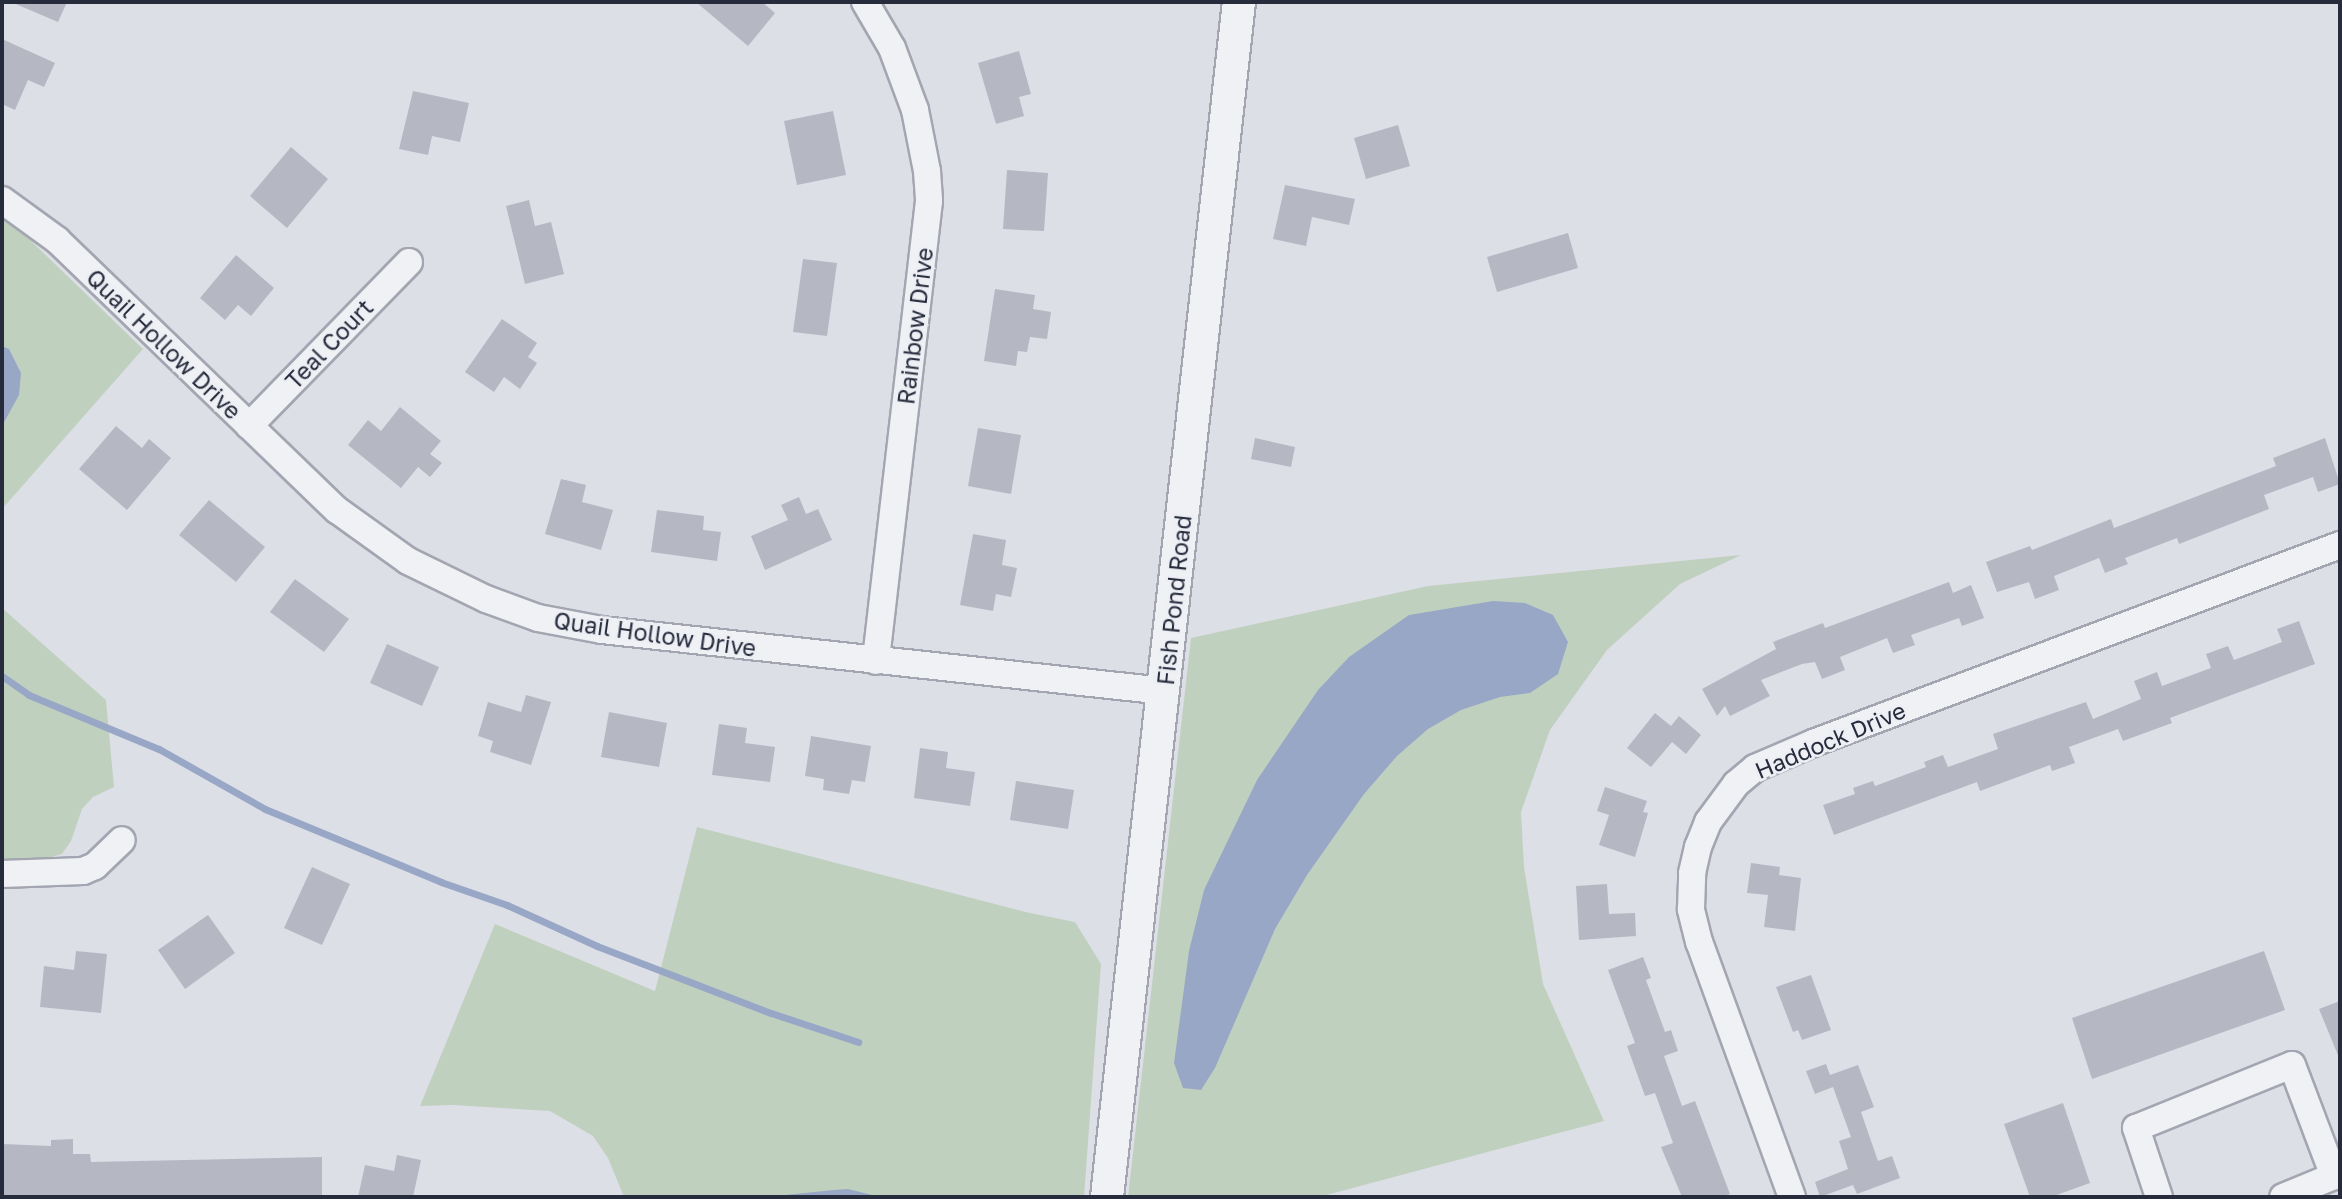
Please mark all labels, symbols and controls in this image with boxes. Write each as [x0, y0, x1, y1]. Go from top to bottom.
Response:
street label: Rainbow Drive [892, 246, 938, 406]
street label: Quail Hollow Drive [81, 263, 247, 425]
street label: Teal Court [280, 294, 378, 394]
street label: Fish Pond Road [1151, 514, 1197, 686]
street label: Quail Hollow Drive [552, 606, 758, 662]
street label: Haddock Drive [1751, 696, 1909, 784]

